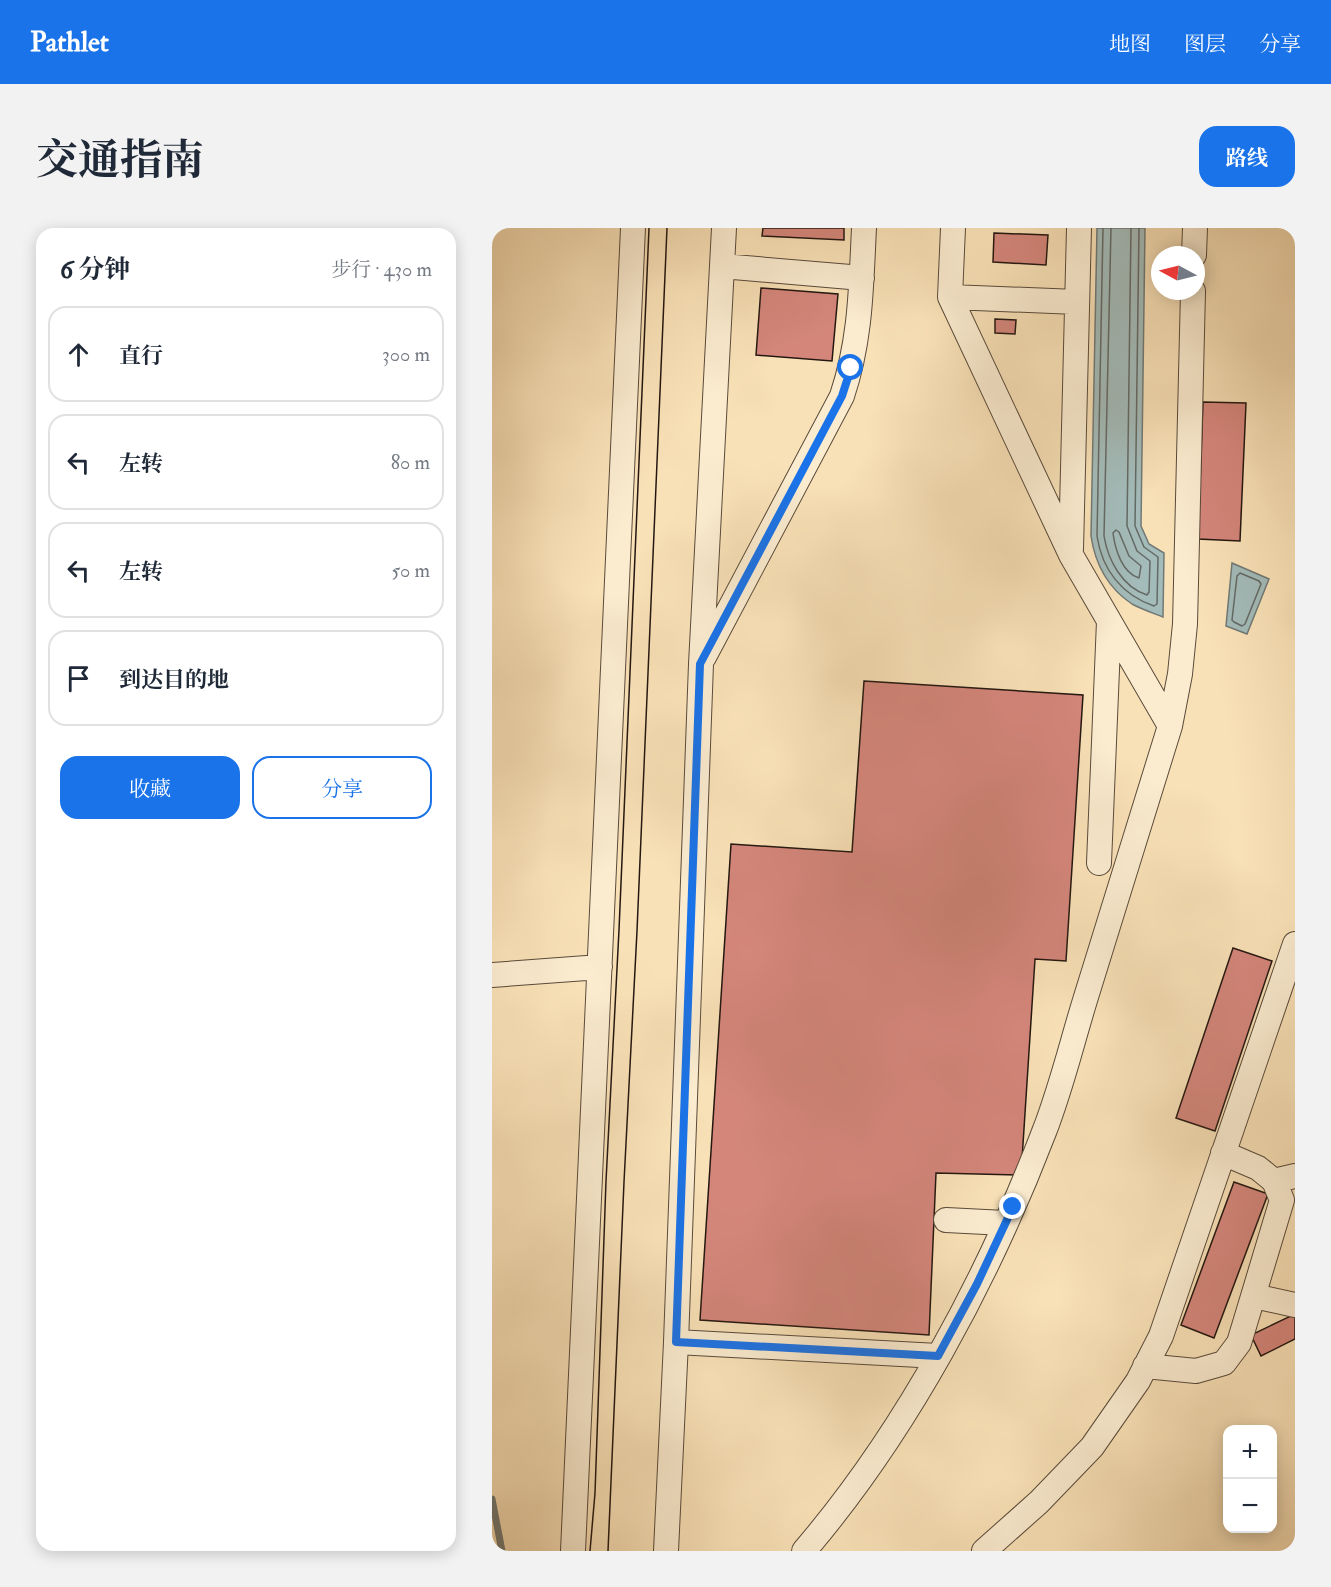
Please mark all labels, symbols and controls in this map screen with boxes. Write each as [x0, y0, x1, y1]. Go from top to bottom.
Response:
text: Pathlet [30, 25, 109, 60]
text: 地图 [1109, 31, 1151, 58]
text: 图层 [1184, 31, 1226, 58]
text: 分享 [1259, 31, 1301, 58]
button: 路线 [1199, 126, 1295, 187]
text: 交通指南 [36, 135, 204, 187]
north arrow [1151, 246, 1205, 300]
text: 6 分钟 [60, 254, 131, 286]
text: 步行 · 430 m [331, 257, 432, 282]
icon: ahead [62, 338, 95, 371]
text: 直行 [119, 342, 163, 370]
text: 300 m [382, 342, 430, 367]
route start [837, 354, 863, 380]
icon: left [62, 446, 95, 479]
text: 左转 [119, 450, 163, 478]
text: 80 m [391, 450, 430, 475]
icon: left [62, 554, 95, 587]
text: 左转 [119, 558, 163, 586]
text: 50 m [391, 558, 430, 583]
icon: arrive [62, 662, 95, 695]
text: 到达目的地 [119, 666, 229, 694]
button: 收藏 [60, 756, 240, 819]
button: 分享 [252, 756, 432, 819]
route end [999, 1193, 1025, 1219]
map controls [1223, 1425, 1277, 1533]
button: + [1223, 1425, 1277, 1479]
button: − [1223, 1479, 1277, 1533]

